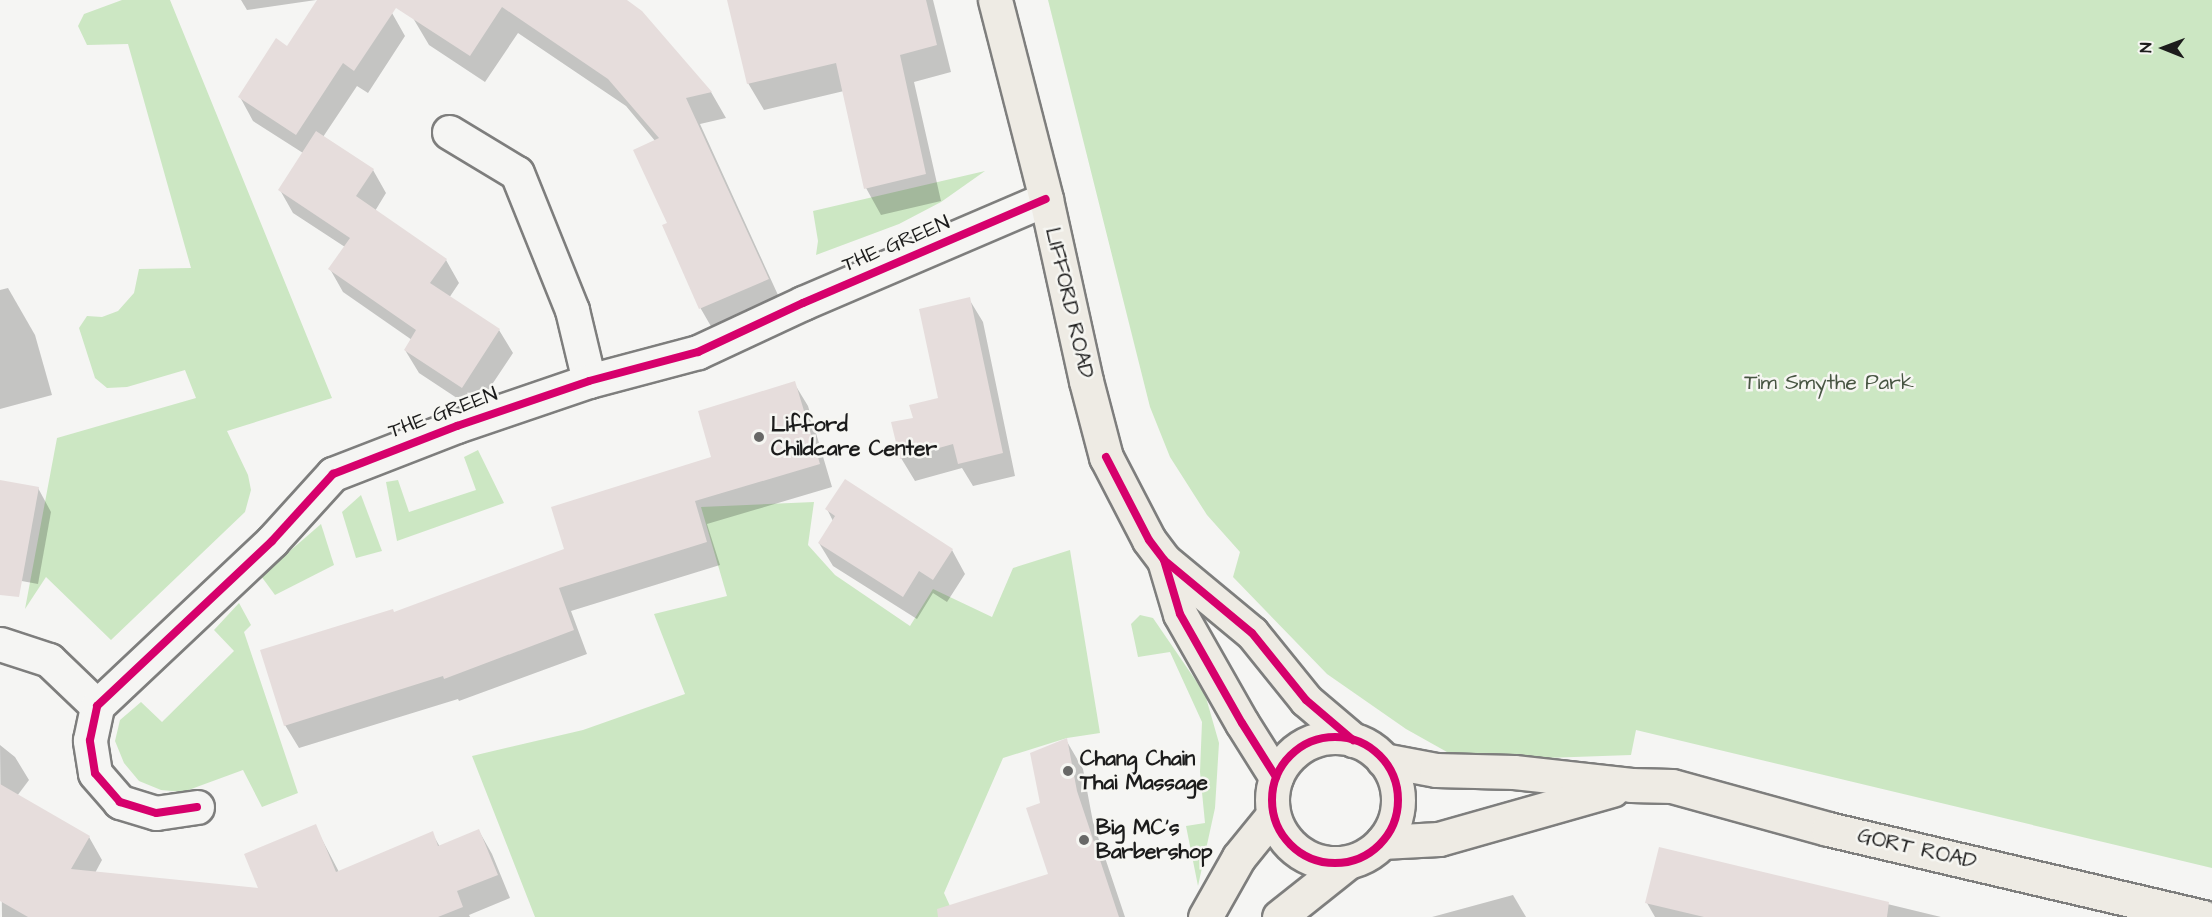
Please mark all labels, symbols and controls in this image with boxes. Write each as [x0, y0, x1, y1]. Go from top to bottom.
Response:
north arrow [2134, 18, 2194, 78]
text: N [2135, 42, 2157, 53]
street label: THE GREEN [839, 210, 953, 278]
street label: LIFFORD ROAD [1039, 225, 1099, 381]
park label: Tim Smythe Park [1744, 370, 1914, 396]
street label: THE GREEN [385, 382, 501, 444]
place label: Lifford Childcare Center [771, 412, 937, 462]
marker: Lifford Childcare Center [752, 430, 766, 444]
place label: Chang Chain Thai Massage [1080, 746, 1208, 796]
marker: Chang Chain Thai Massage [1061, 764, 1075, 778]
place label: Big MC's Barbershop [1096, 815, 1212, 865]
street label: GORT ROAD [1855, 823, 1979, 875]
marker: Big MC's Barbershop [1077, 833, 1091, 847]

